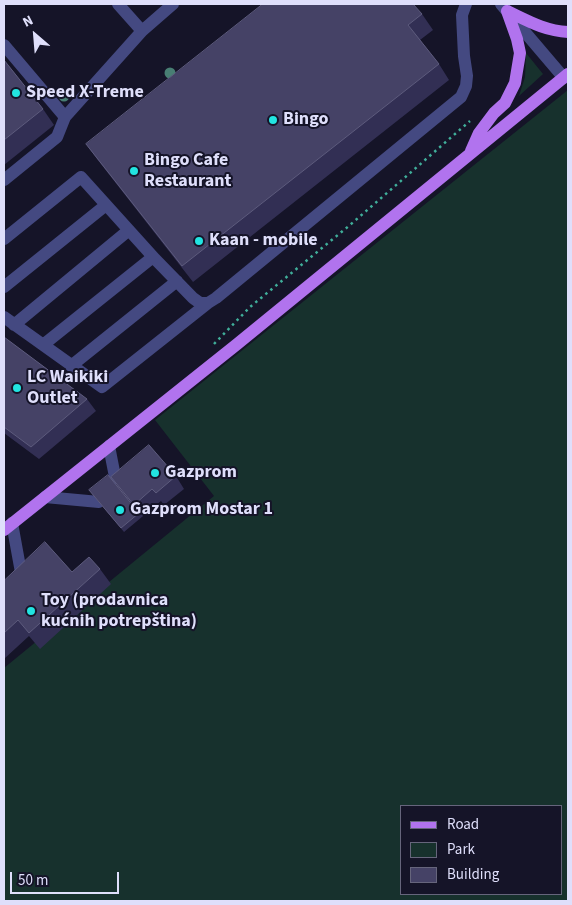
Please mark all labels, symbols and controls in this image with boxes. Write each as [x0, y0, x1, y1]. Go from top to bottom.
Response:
north arrow [10, 10, 60, 60]
text: N [20, 11, 37, 33]
place label: Speed X-Treme [26, 82, 144, 104]
marker: Speed X-Treme [10, 87, 22, 99]
place label: Bingo [283, 109, 328, 131]
marker: Bingo [267, 114, 279, 126]
place label: Bingo Cafe Restaurant [144, 150, 231, 192]
marker: Bingo Cafe Restaurant [128, 165, 140, 177]
place label: Kaan - mobile [209, 230, 318, 252]
marker: Kaan - mobile [193, 235, 205, 247]
place label: LC Waikiki Outlet [27, 367, 108, 409]
marker: LC Waikiki Outlet [11, 382, 23, 394]
place label: Gazprom [165, 462, 237, 484]
marker: Gazprom [149, 467, 161, 479]
place label: Gazprom Mostar 1 [130, 499, 273, 521]
marker: Gazprom Mostar 1 [114, 504, 126, 516]
place label: Toy (prodavnica kućnih potrepština) [41, 590, 197, 632]
marker: Toy (prodavnica kućnih potrepština) [25, 605, 37, 617]
legend [400, 805, 562, 895]
text: Road [447, 814, 479, 835]
text: Park [447, 839, 475, 860]
scale bar [12, 862, 121, 894]
text: Building [447, 864, 499, 885]
text: 50 m [18, 870, 48, 891]

